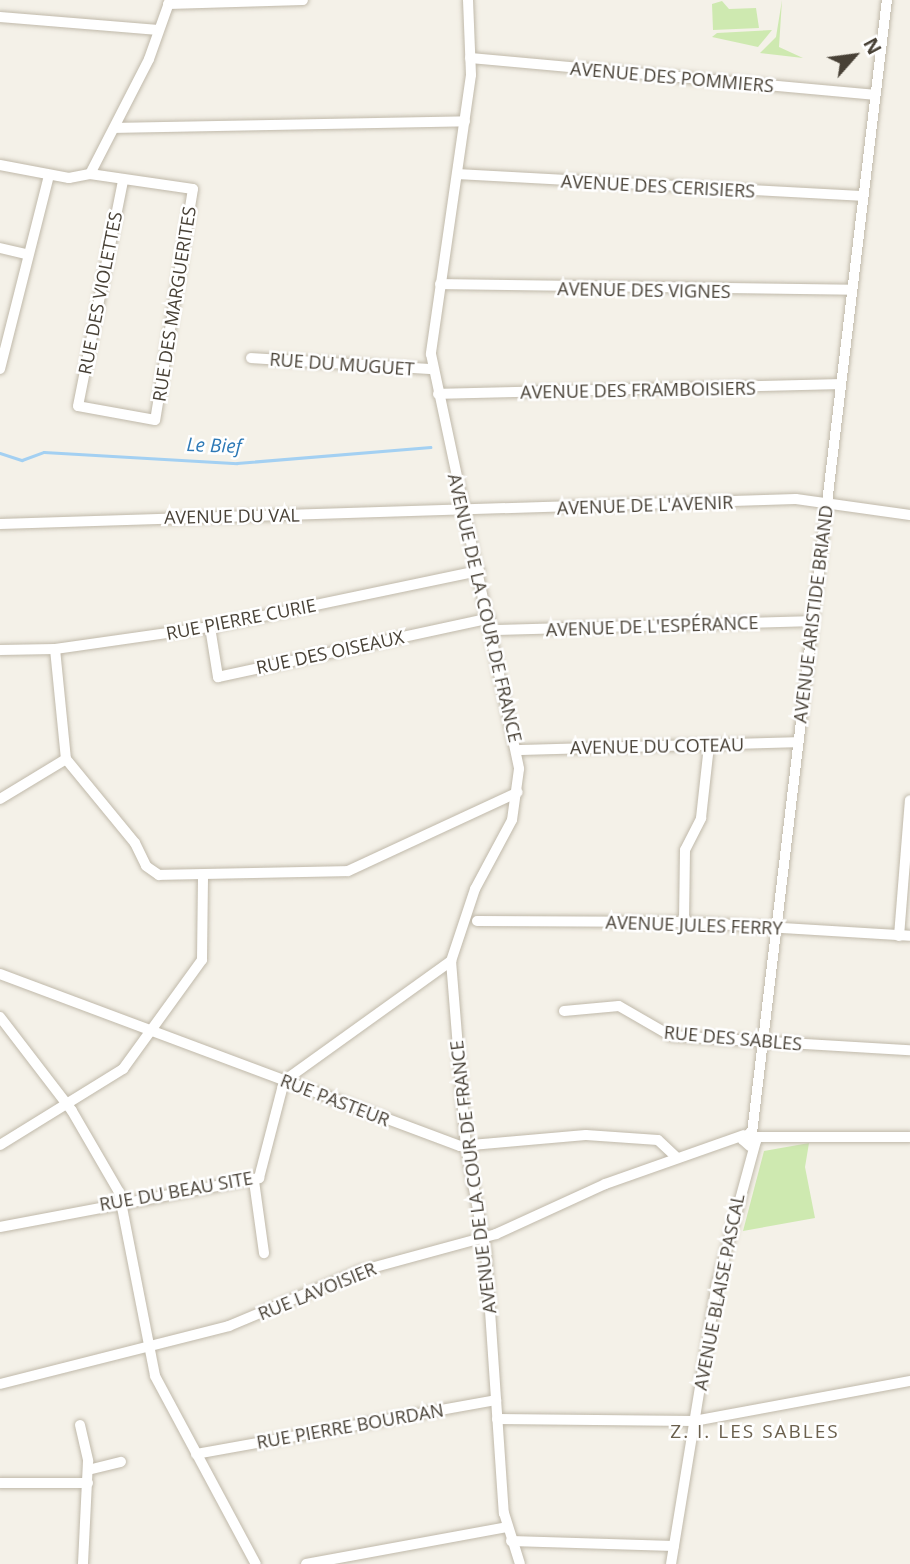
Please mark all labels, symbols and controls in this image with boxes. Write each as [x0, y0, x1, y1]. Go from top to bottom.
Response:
north arrow [819, 21, 889, 91]
text: N [857, 33, 888, 59]
street label: AVENUE DES POMMIERS [569, 57, 775, 97]
street label: AVENUE DES CERISIERS [560, 170, 756, 202]
street label: RUE DES MARGUERITES [148, 205, 200, 403]
street label: RUE DES VIOLETTES [74, 210, 126, 376]
street label: AVENUE DES VIGNES [557, 278, 731, 302]
street label: RUE DU MUGUET [269, 348, 415, 380]
street label: AVENUE DES FRAMBOISIERS [520, 377, 756, 403]
water label: Le Bief [186, 434, 242, 458]
street label: AVENUE DE LA COUR DE FRANCE [444, 471, 526, 745]
street label: AVENUE DE L'AVENIR [557, 491, 733, 519]
street label: AVENUE DU VAL [164, 504, 300, 528]
street label: AVENUE ARISTIDE BRIAND [789, 504, 837, 724]
street label: RUE PIERRE CURIE [164, 594, 318, 644]
street label: AVENUE DE L'ESPÉRANCE [545, 611, 759, 641]
street label: RUE DES OISEAUX [254, 626, 406, 678]
street label: AVENUE DU COTEAU [570, 734, 744, 758]
street label: AVENUE JULES FERRY [605, 911, 783, 939]
street label: RUE DES SABLES [663, 1021, 803, 1055]
street label: AVENUE DE LA COUR DE FRANCE [446, 1039, 500, 1315]
street label: RUE PASTEUR [277, 1069, 393, 1131]
street label: RUE DU BEAU SITE [98, 1167, 254, 1215]
street label: AVENUE BLAISE PASCAL [689, 1192, 749, 1392]
street label: RUE LAVOISIER [255, 1257, 379, 1325]
street label: RUE PIERRE BOURDAN [255, 1399, 445, 1453]
district label: Z. I. LES SABLES [672, 1421, 838, 1443]

